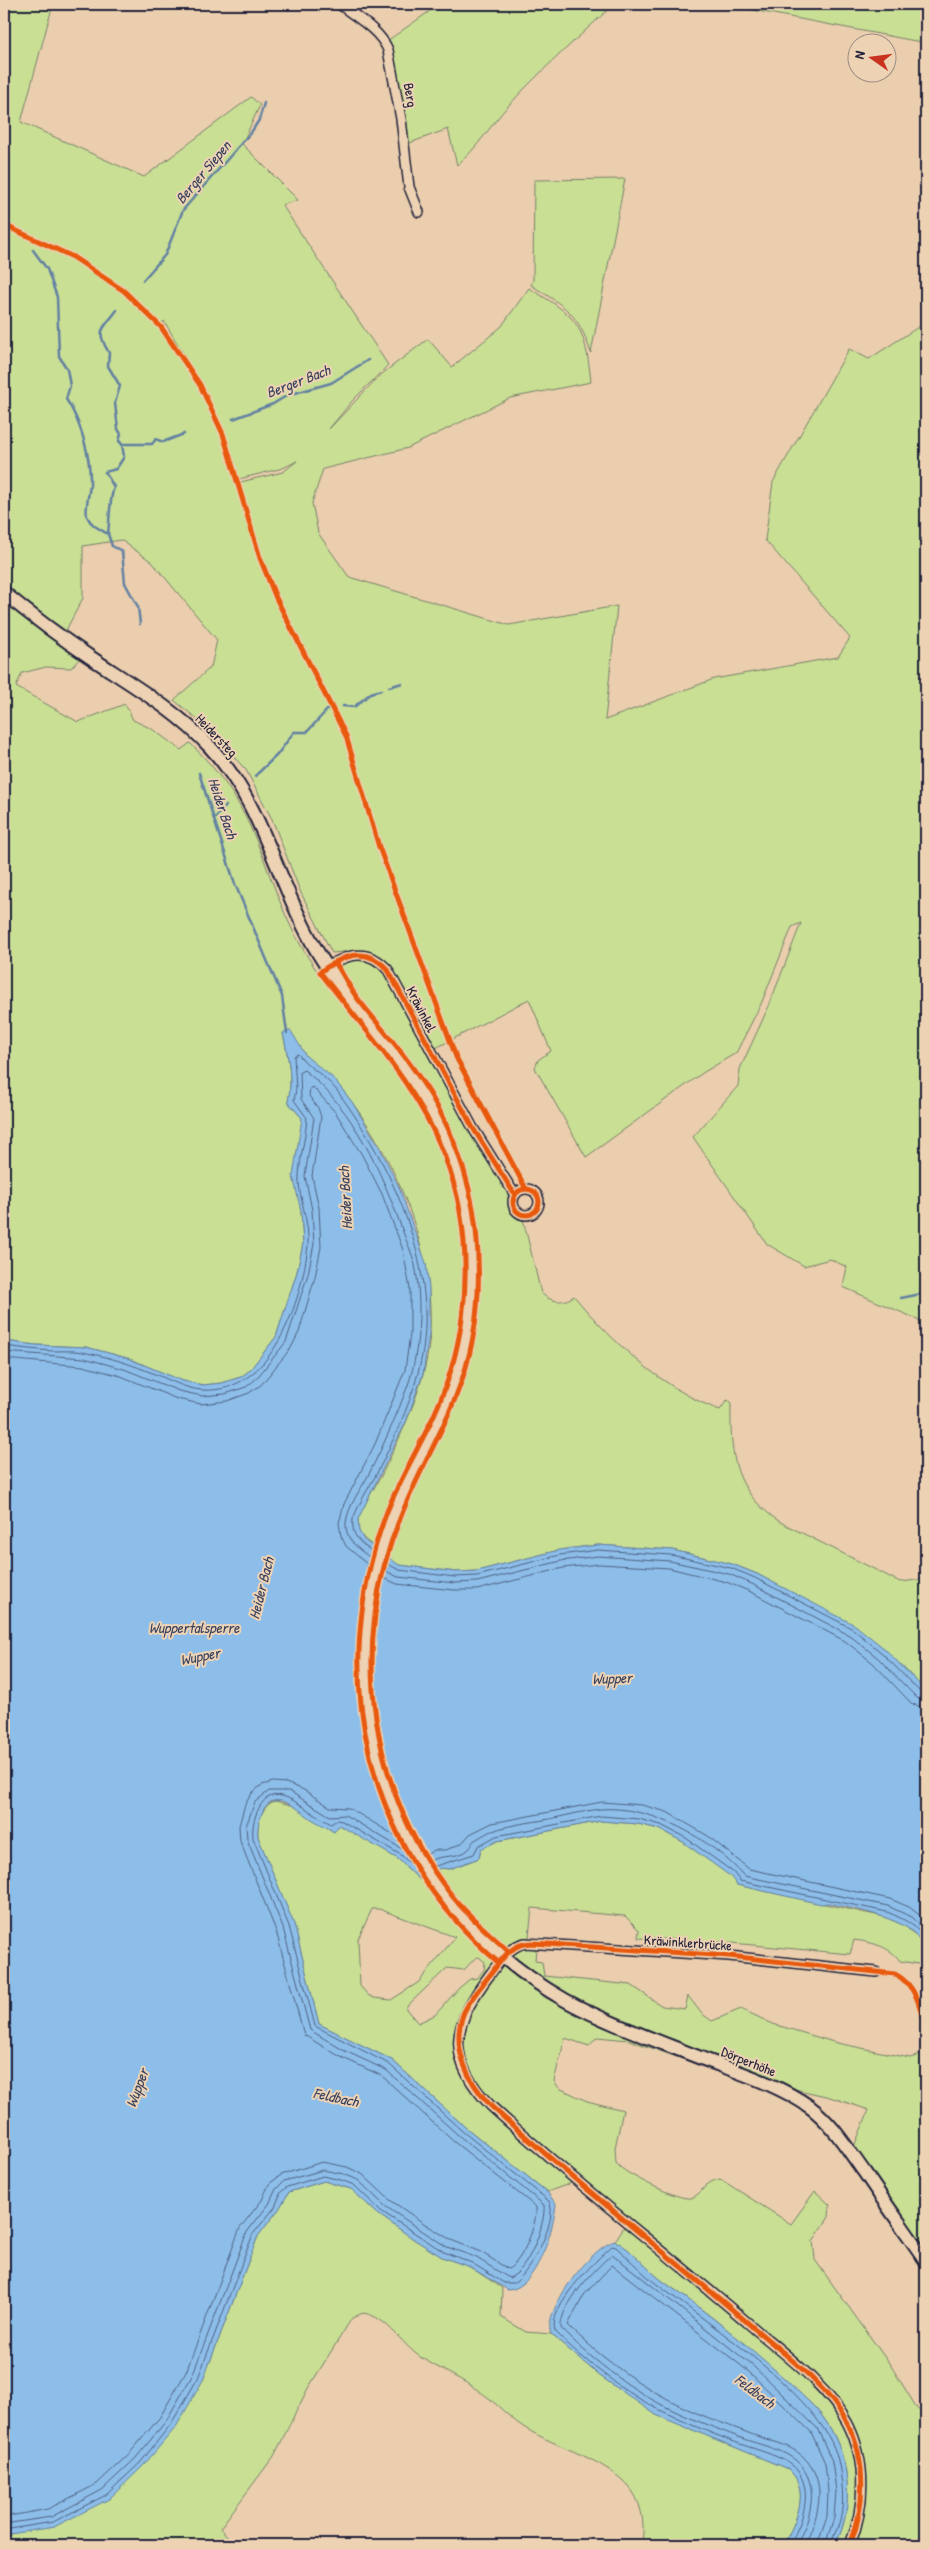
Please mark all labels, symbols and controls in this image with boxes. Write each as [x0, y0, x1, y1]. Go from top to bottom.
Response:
north arrow [848, 32, 898, 82]
text: N [849, 48, 869, 61]
street label: Berg [399, 81, 422, 109]
water label: Berger Siepen [170, 135, 236, 208]
water label: Berger Bach [263, 359, 335, 403]
street label: Heidersteg [191, 709, 242, 762]
water label: Heider Bach [203, 775, 243, 843]
street label: Kräwinkel [402, 983, 442, 1035]
water label: Heider Bach [333, 1164, 357, 1230]
water label: Heider Bach [243, 1553, 279, 1621]
water label: Wuppertalsperre [149, 1617, 240, 1638]
water label: Wupper [178, 1641, 224, 1670]
water label: Wupper [592, 1667, 634, 1689]
street label: Kräwinklerbrücke [643, 1929, 733, 1955]
street label: Dörperhöhe [718, 2041, 780, 2082]
water label: Wupper [120, 2064, 154, 2110]
water label: Feldbach [312, 2082, 362, 2112]
water label: Feldbach [730, 2369, 781, 2414]

